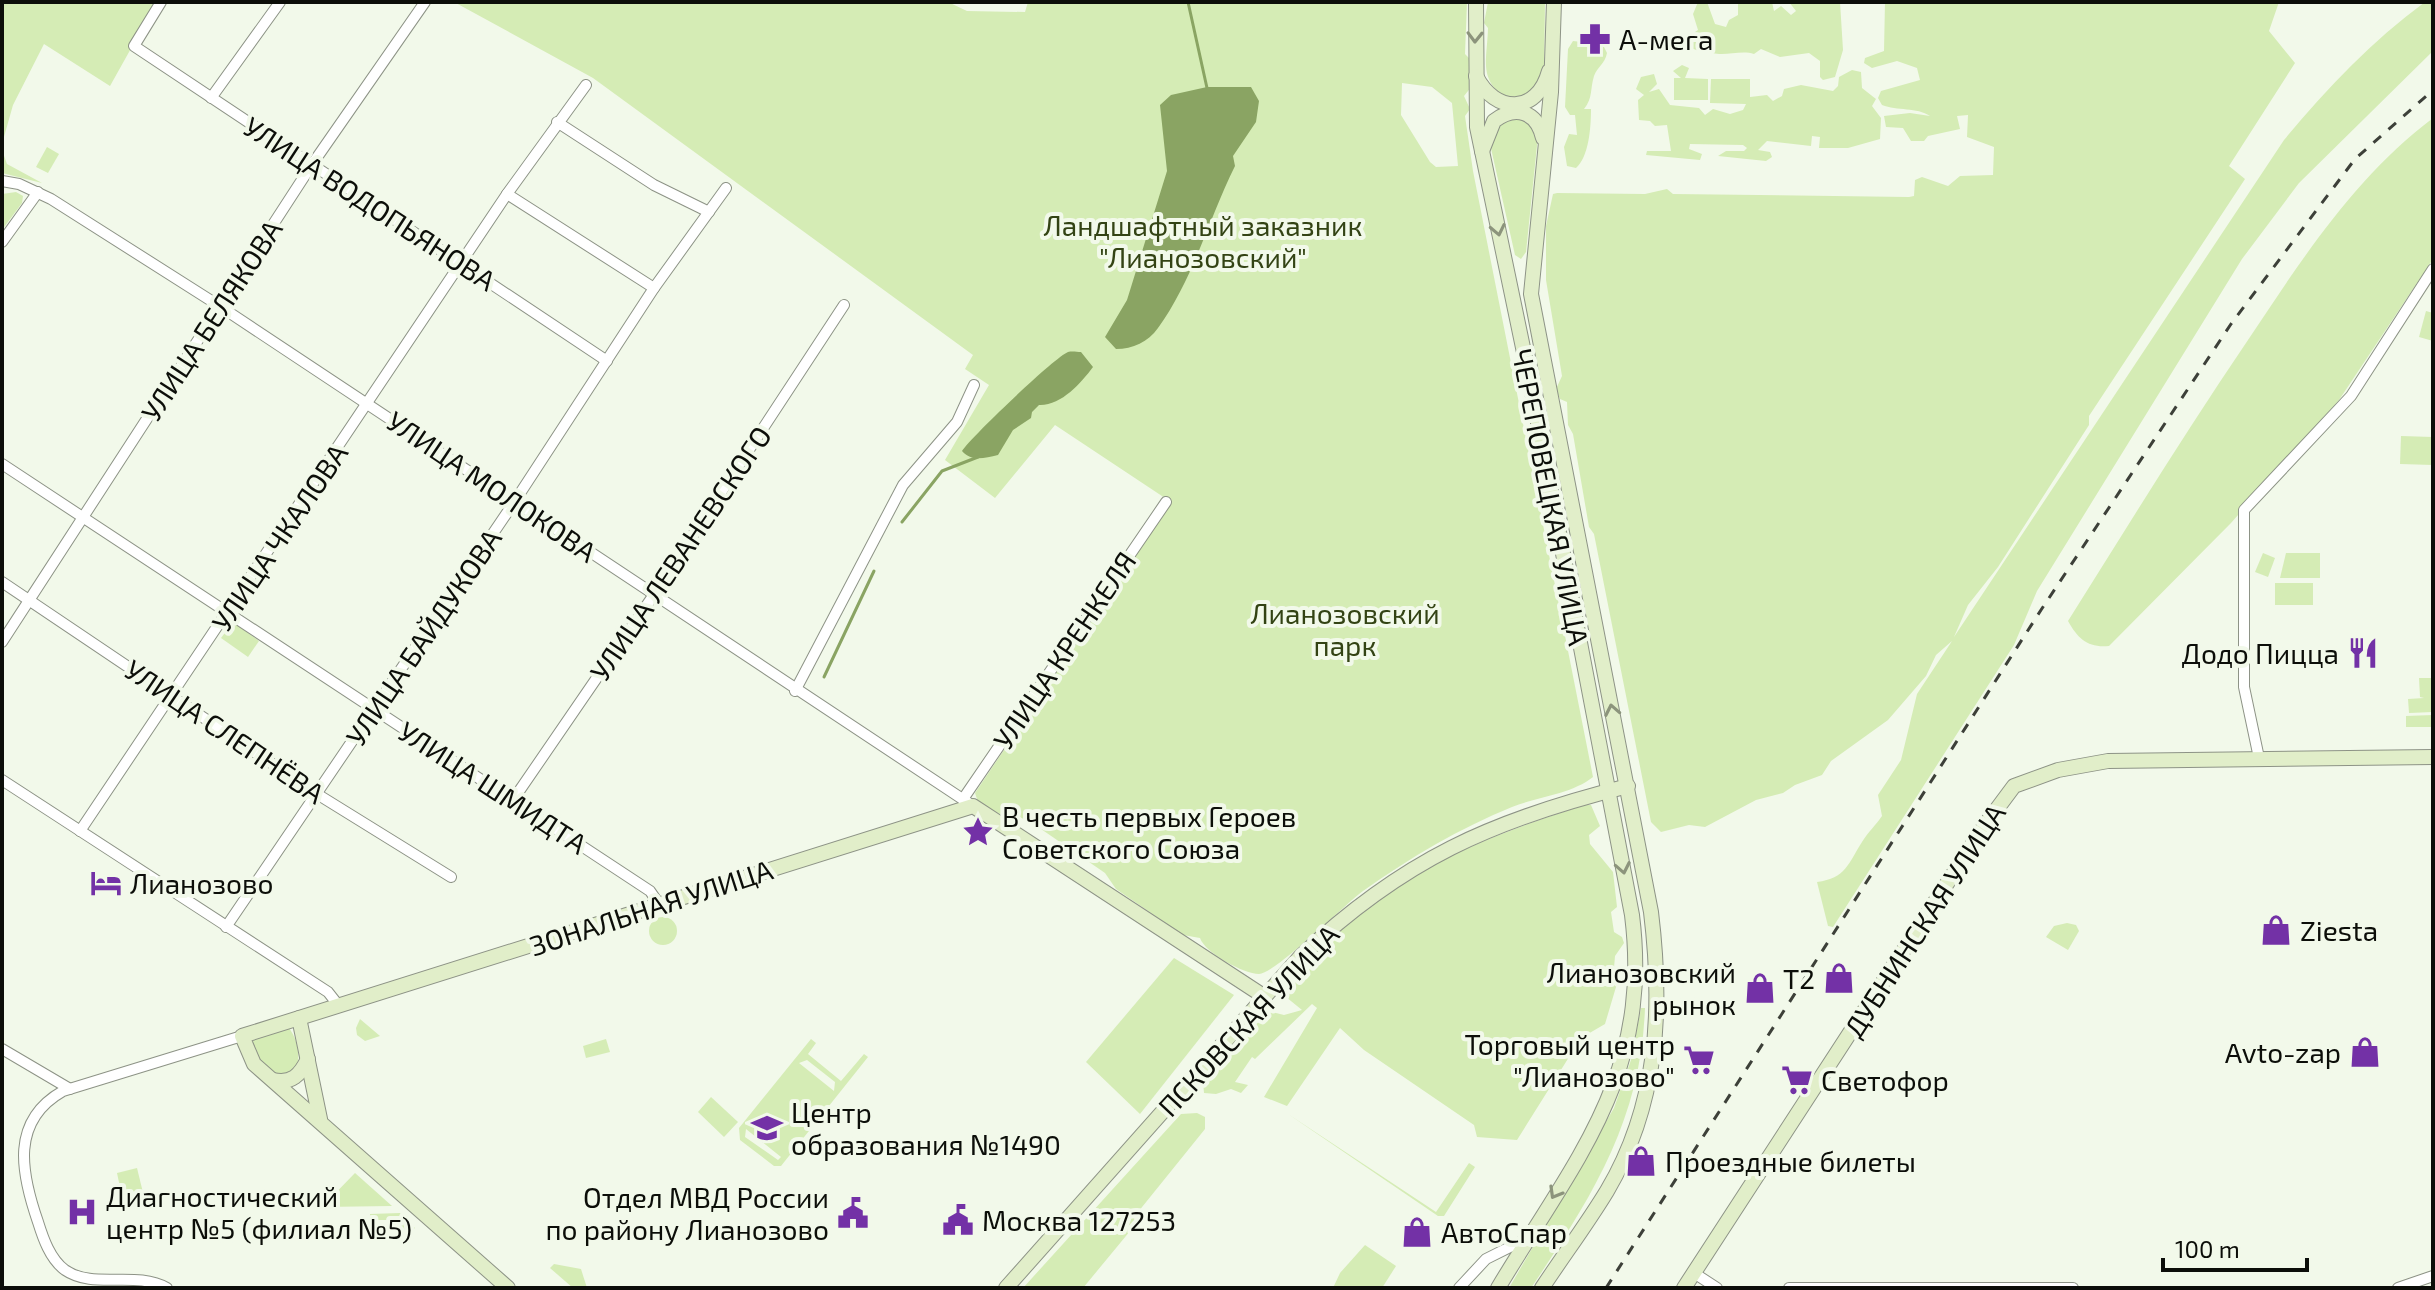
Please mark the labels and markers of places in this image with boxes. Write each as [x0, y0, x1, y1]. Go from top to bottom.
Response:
pharmacy icon: А-мега [1578, 22, 1612, 56]
place label: А-мега [1619, 22, 1713, 56]
place label: Додо Пицца [2182, 636, 2339, 670]
restaurant icon: Додо Пицца [2346, 636, 2380, 670]
place label: В честь первых Героев Советского Союза [1002, 799, 1296, 865]
place icon: В честь первых Героев Советского Союза [961, 815, 995, 849]
hotel icon: Лианозово [89, 866, 123, 900]
place label: Лианозово [130, 866, 274, 900]
shop icon: Ziesta [2259, 913, 2293, 947]
place label: Ziesta [2300, 913, 2378, 947]
place label: Лианозовский рынок [1547, 955, 1736, 1021]
place label: T2 [1783, 961, 1815, 995]
shop icon: T2 [1822, 961, 1856, 995]
shop icon: Лианозовский рынок [1743, 971, 1777, 1005]
place label: Торговый центр "Лианозово" [1464, 1027, 1675, 1093]
place label: Avto-zap [2225, 1035, 2341, 1069]
shop icon: Avto-zap [2348, 1035, 2382, 1069]
supermarket icon: Торговый центр "Лианозово" [1682, 1043, 1716, 1077]
supermarket icon: Светофор [1780, 1063, 1814, 1097]
place label: Светофор [1821, 1063, 1949, 1097]
place label: Центр образования №1490 [791, 1095, 1061, 1161]
school or university icon: Центр образования №1490 [750, 1111, 784, 1145]
shop icon: Проездные билеты [1624, 1144, 1658, 1178]
place label: Проездные билеты [1665, 1144, 1916, 1178]
place label: Диагностический центр №5 (филиал №5) [106, 1179, 412, 1245]
place label: Отдел МВД России по району Лианозово [545, 1180, 829, 1246]
hospital icon: Диагностический центр №5 (филиал №5) [65, 1195, 99, 1229]
public building icon: Отдел МВД России по району Лианозово [836, 1196, 870, 1230]
public building icon: Москва 127253 [941, 1203, 975, 1237]
place label: Москва 127253 [982, 1203, 1176, 1237]
shop icon: АвтоСпар [1400, 1215, 1434, 1249]
place label: АвтоСпар [1441, 1215, 1567, 1249]

